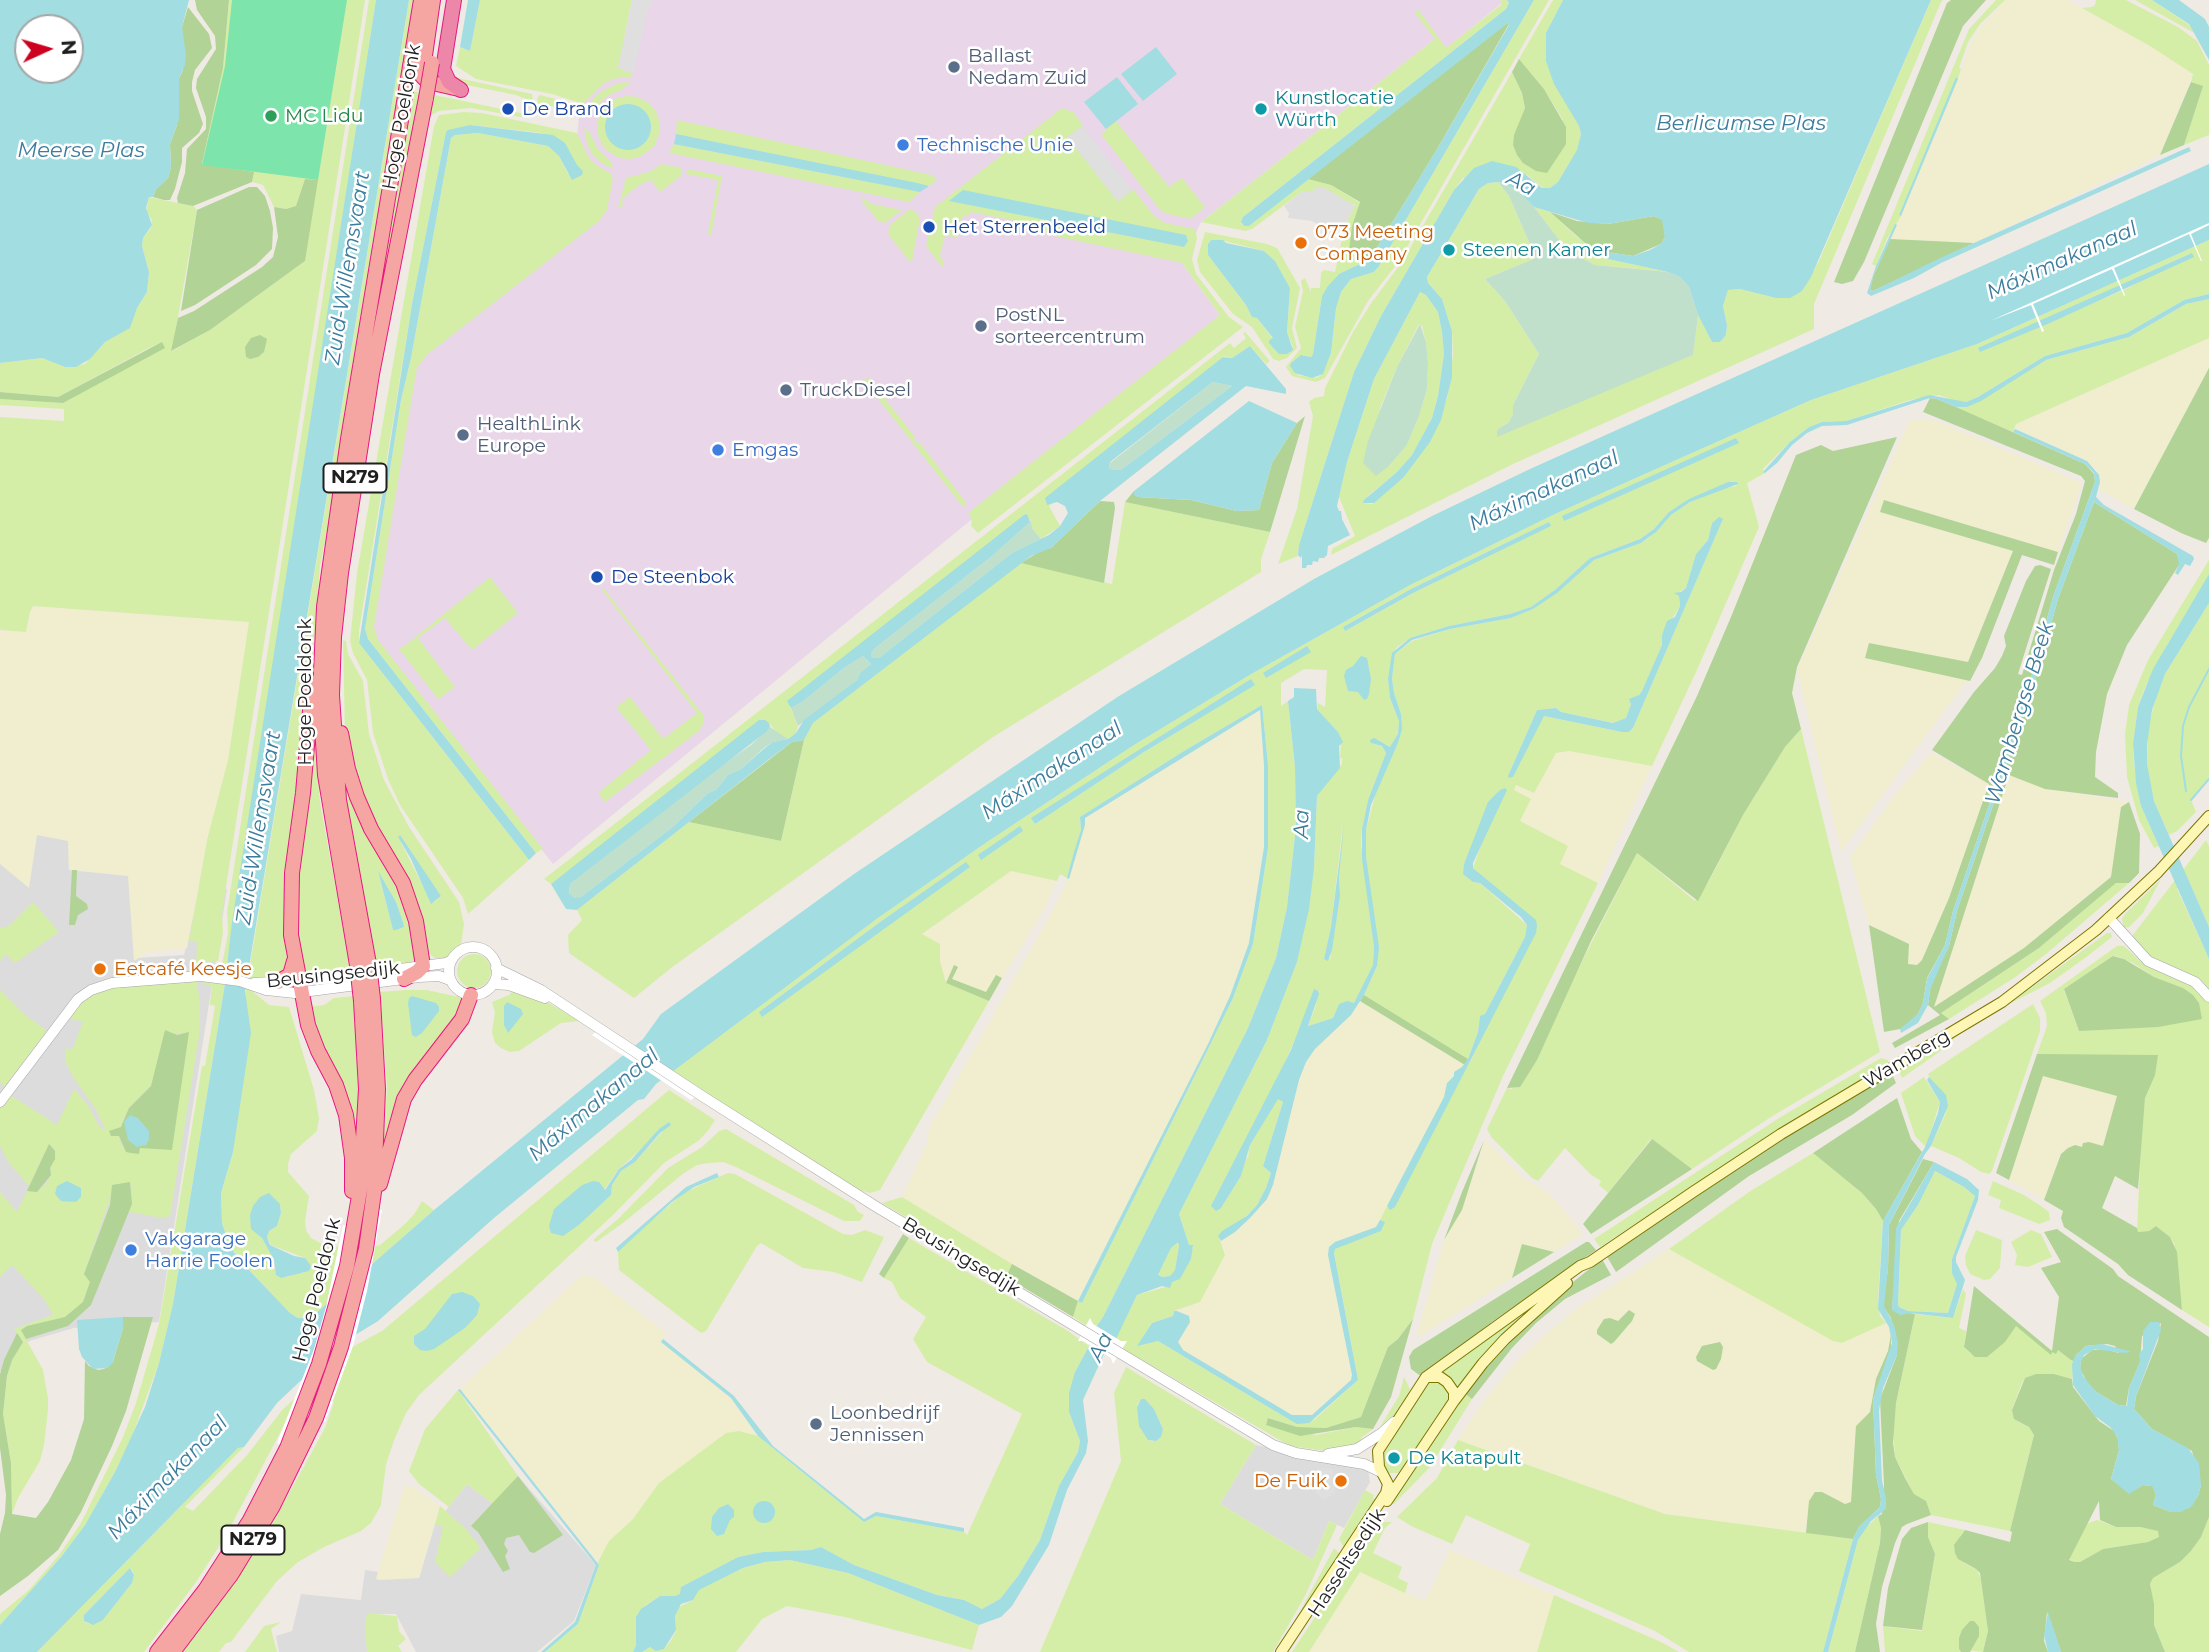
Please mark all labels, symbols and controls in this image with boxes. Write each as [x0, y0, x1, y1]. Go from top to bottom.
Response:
north arrow [14, 14, 84, 84]
text: N [56, 39, 80, 56]
street label: Hoge Poeldonk [378, 42, 426, 192]
place label: Ballast Nedam Zuid [968, 45, 1087, 89]
marker: Ballast Nedam Zuid [946, 59, 962, 75]
place label: Kunstlocatie Würth [1275, 87, 1394, 131]
place label: De Brand [522, 98, 612, 120]
marker: De Brand [500, 101, 516, 117]
marker: Kunstlocatie Würth [1253, 101, 1269, 117]
place label: MC Lidu [285, 105, 364, 127]
marker: MC Lidu [263, 108, 279, 124]
water label: Berlicumse Plas [1656, 111, 1826, 137]
place label: Technische Unie [917, 134, 1073, 156]
marker: Technische Unie [895, 137, 911, 153]
water label: Meerse Plas [17, 138, 145, 164]
water label: Aa [1502, 166, 1540, 202]
water label: Zuid-Willemsvaart [320, 169, 376, 367]
place label: Het Sterrenbeeld [943, 216, 1106, 238]
water label: Máximakanaal [1983, 216, 2141, 306]
marker: Het Sterrenbeeld [921, 219, 937, 235]
place label: 073 Meeting Company [1315, 221, 1434, 265]
marker: 073 Meeting Company [1293, 235, 1309, 251]
place label: Steenen Kamer [1463, 239, 1611, 261]
marker: Steenen Kamer [1441, 242, 1457, 258]
place label: PostNL sorteercentrum [995, 304, 1145, 348]
marker: PostNL sorteercentrum [973, 318, 989, 334]
place label: TruckDiesel [800, 379, 911, 401]
marker: TruckDiesel [778, 382, 794, 398]
place label: HealthLink Europe [477, 413, 581, 457]
marker: HealthLink Europe [455, 427, 471, 443]
place label: Emgas [732, 439, 798, 461]
marker: Emgas [710, 442, 726, 458]
water label: Máximakanaal [1465, 445, 1623, 537]
road number: N279 [324, 464, 386, 492]
place label: De Steenbok [611, 566, 734, 588]
marker: De Steenbok [589, 569, 605, 585]
street label: Hoge Poeldonk [294, 618, 316, 766]
water label: Wambergse Beek [1980, 619, 2060, 807]
water label: Máximakanaal [977, 716, 1127, 826]
water label: Zuid-Willemsvaart [231, 729, 287, 927]
water label: Aa [1289, 809, 1315, 839]
street label: Beusingsedijk [265, 957, 401, 993]
place label: Eetcafé Keesje [114, 958, 252, 980]
marker: Eetcafé Keesje [92, 961, 108, 977]
street label: Wamberg [1860, 1025, 1954, 1093]
water label: Máximakanaal [524, 1043, 664, 1167]
street label: Beusingsedijk [898, 1213, 1024, 1301]
street label: Hoge Poeldonk [288, 1216, 346, 1364]
place label: Vakgarage Harrie Foolen [145, 1228, 273, 1272]
marker: Vakgarage Harrie Foolen [123, 1242, 139, 1258]
water label: Aa [1083, 1328, 1119, 1366]
place label: Loonbedrijf Jennissen [830, 1402, 939, 1446]
water label: Máximakanaal [103, 1411, 233, 1545]
marker: Loonbedrijf Jennissen [808, 1416, 824, 1432]
place label: De Katapult [1408, 1447, 1521, 1469]
marker: De Katapult [1386, 1450, 1402, 1466]
place label: De Fuik [1254, 1470, 1327, 1492]
marker: De Fuik [1333, 1473, 1349, 1489]
street label: Hasseltsedijk [1303, 1505, 1391, 1621]
road number: N279 [222, 1526, 284, 1554]

